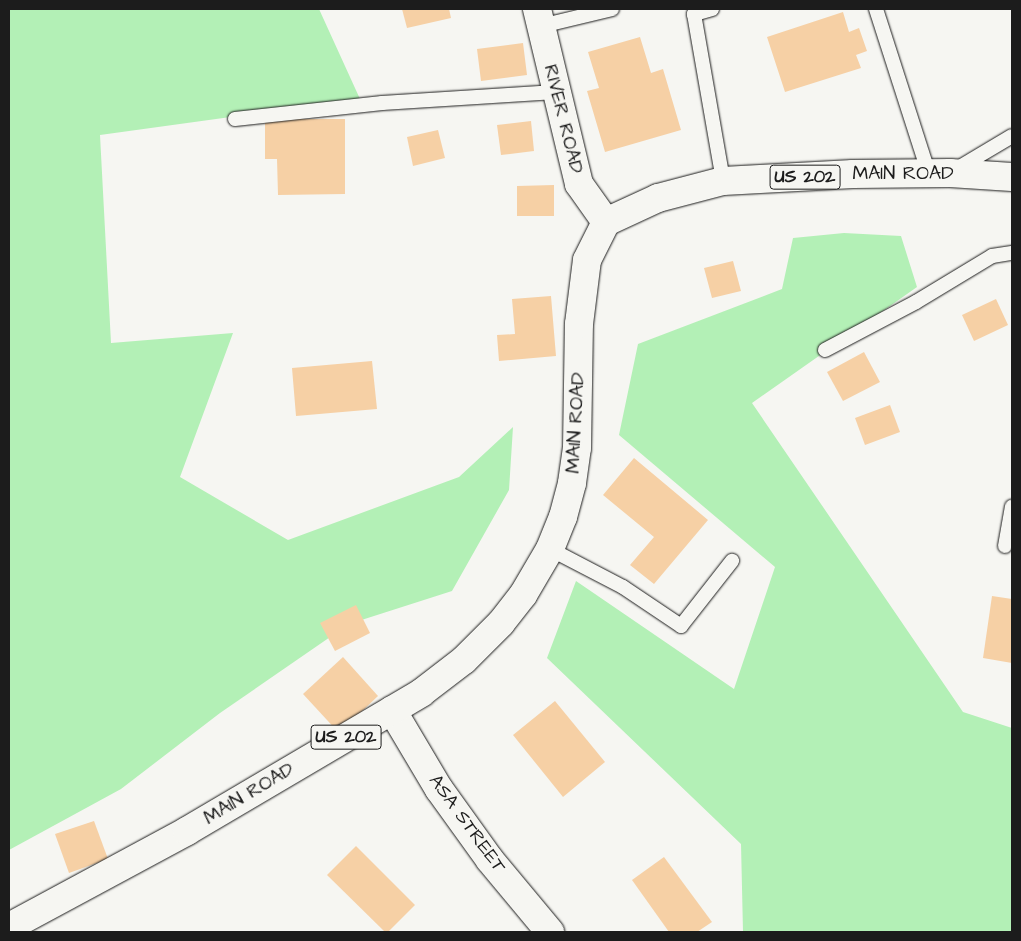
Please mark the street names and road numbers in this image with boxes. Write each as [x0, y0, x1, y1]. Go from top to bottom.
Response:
street label: RIVER ROAD [538, 62, 588, 176]
road number: US 202 [769, 162, 841, 192]
street label: MAIN ROAD [852, 163, 954, 185]
street label: MAIN ROAD [562, 372, 590, 474]
road number: US 202 [310, 722, 382, 752]
street label: MAIN ROAD [200, 758, 298, 830]
street label: ASA STREET [424, 770, 510, 878]

